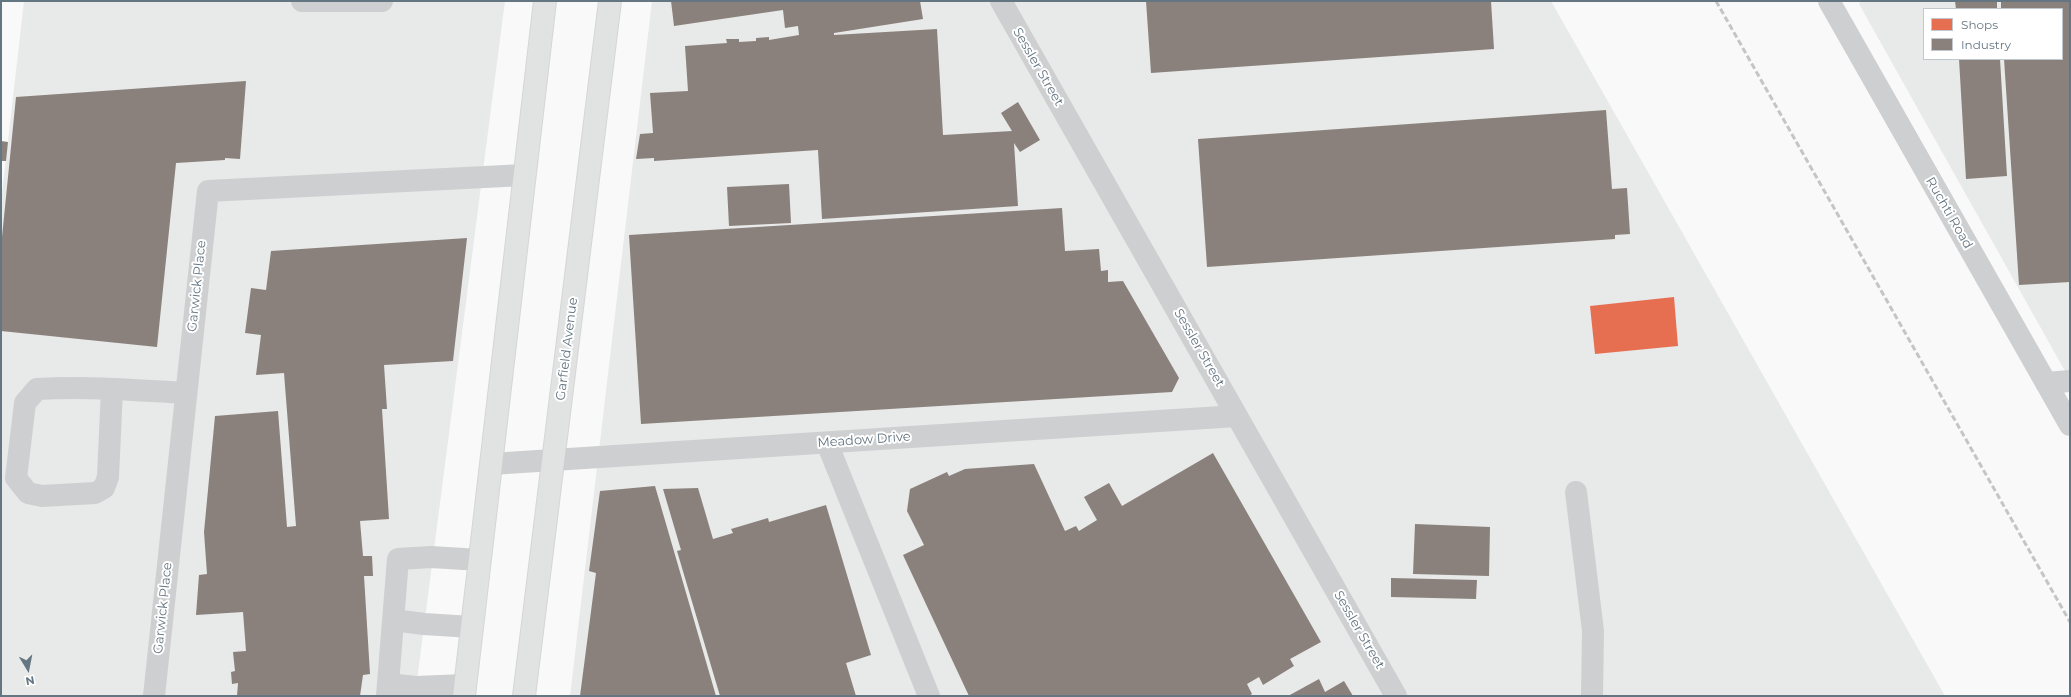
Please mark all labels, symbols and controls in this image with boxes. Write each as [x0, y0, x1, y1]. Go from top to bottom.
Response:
legend [1923, 8, 2063, 60]
text: Shops [1961, 17, 1998, 32]
street label: Sessler Street [1009, 25, 1067, 109]
text: Industry [1961, 37, 2011, 52]
street label: Ruchti Road [1922, 174, 1976, 252]
street label: Garwick Place [184, 239, 210, 333]
street label: Garfield Avenue [553, 297, 581, 401]
street label: Sessler Street [1170, 306, 1228, 390]
street label: Meadow Drive [817, 429, 911, 451]
street label: Garwick Place [150, 561, 176, 655]
street label: Sessler Street [1330, 588, 1388, 672]
north arrow [8, 649, 48, 689]
text: N [24, 673, 36, 688]

